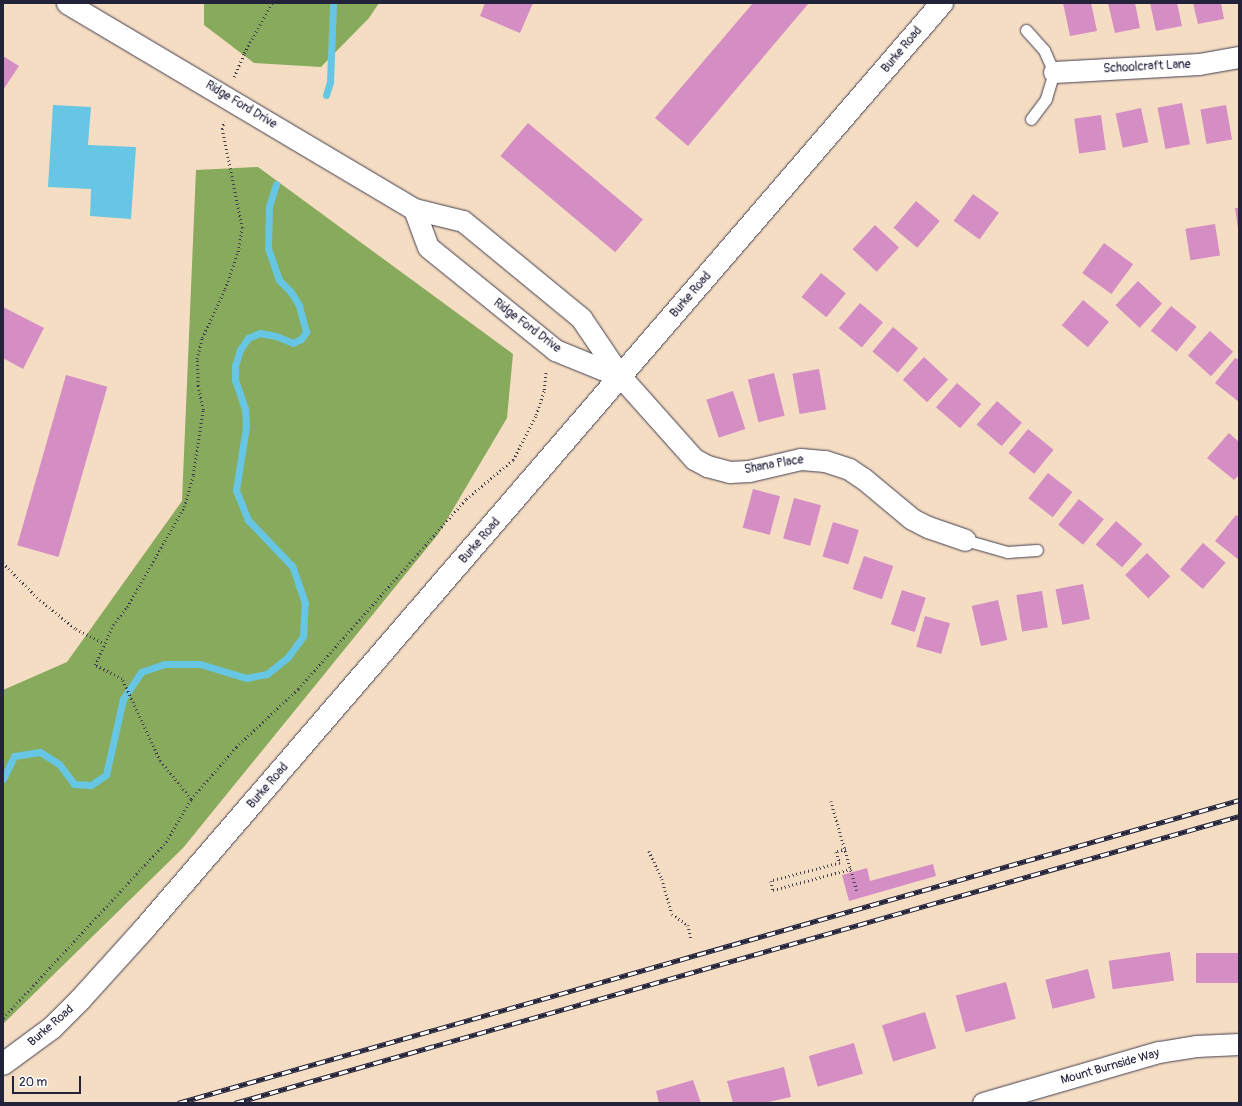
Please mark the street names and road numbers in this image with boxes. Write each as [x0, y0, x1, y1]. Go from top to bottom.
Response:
street label: Burke Road [879, 24, 925, 76]
street label: Schoolcraft Lane [1103, 58, 1191, 76]
street label: Ridge Ford Drive [203, 78, 279, 132]
street label: Burke Road [667, 269, 715, 321]
street label: Ridge Ford Drive [490, 296, 564, 356]
street label: Shana Place [743, 453, 805, 477]
street label: Burke Road [456, 515, 504, 567]
street label: Burke Road [244, 760, 292, 812]
street label: Burke Road [25, 1002, 77, 1050]
street label: Mount Burnside Way [1059, 1046, 1161, 1088]

